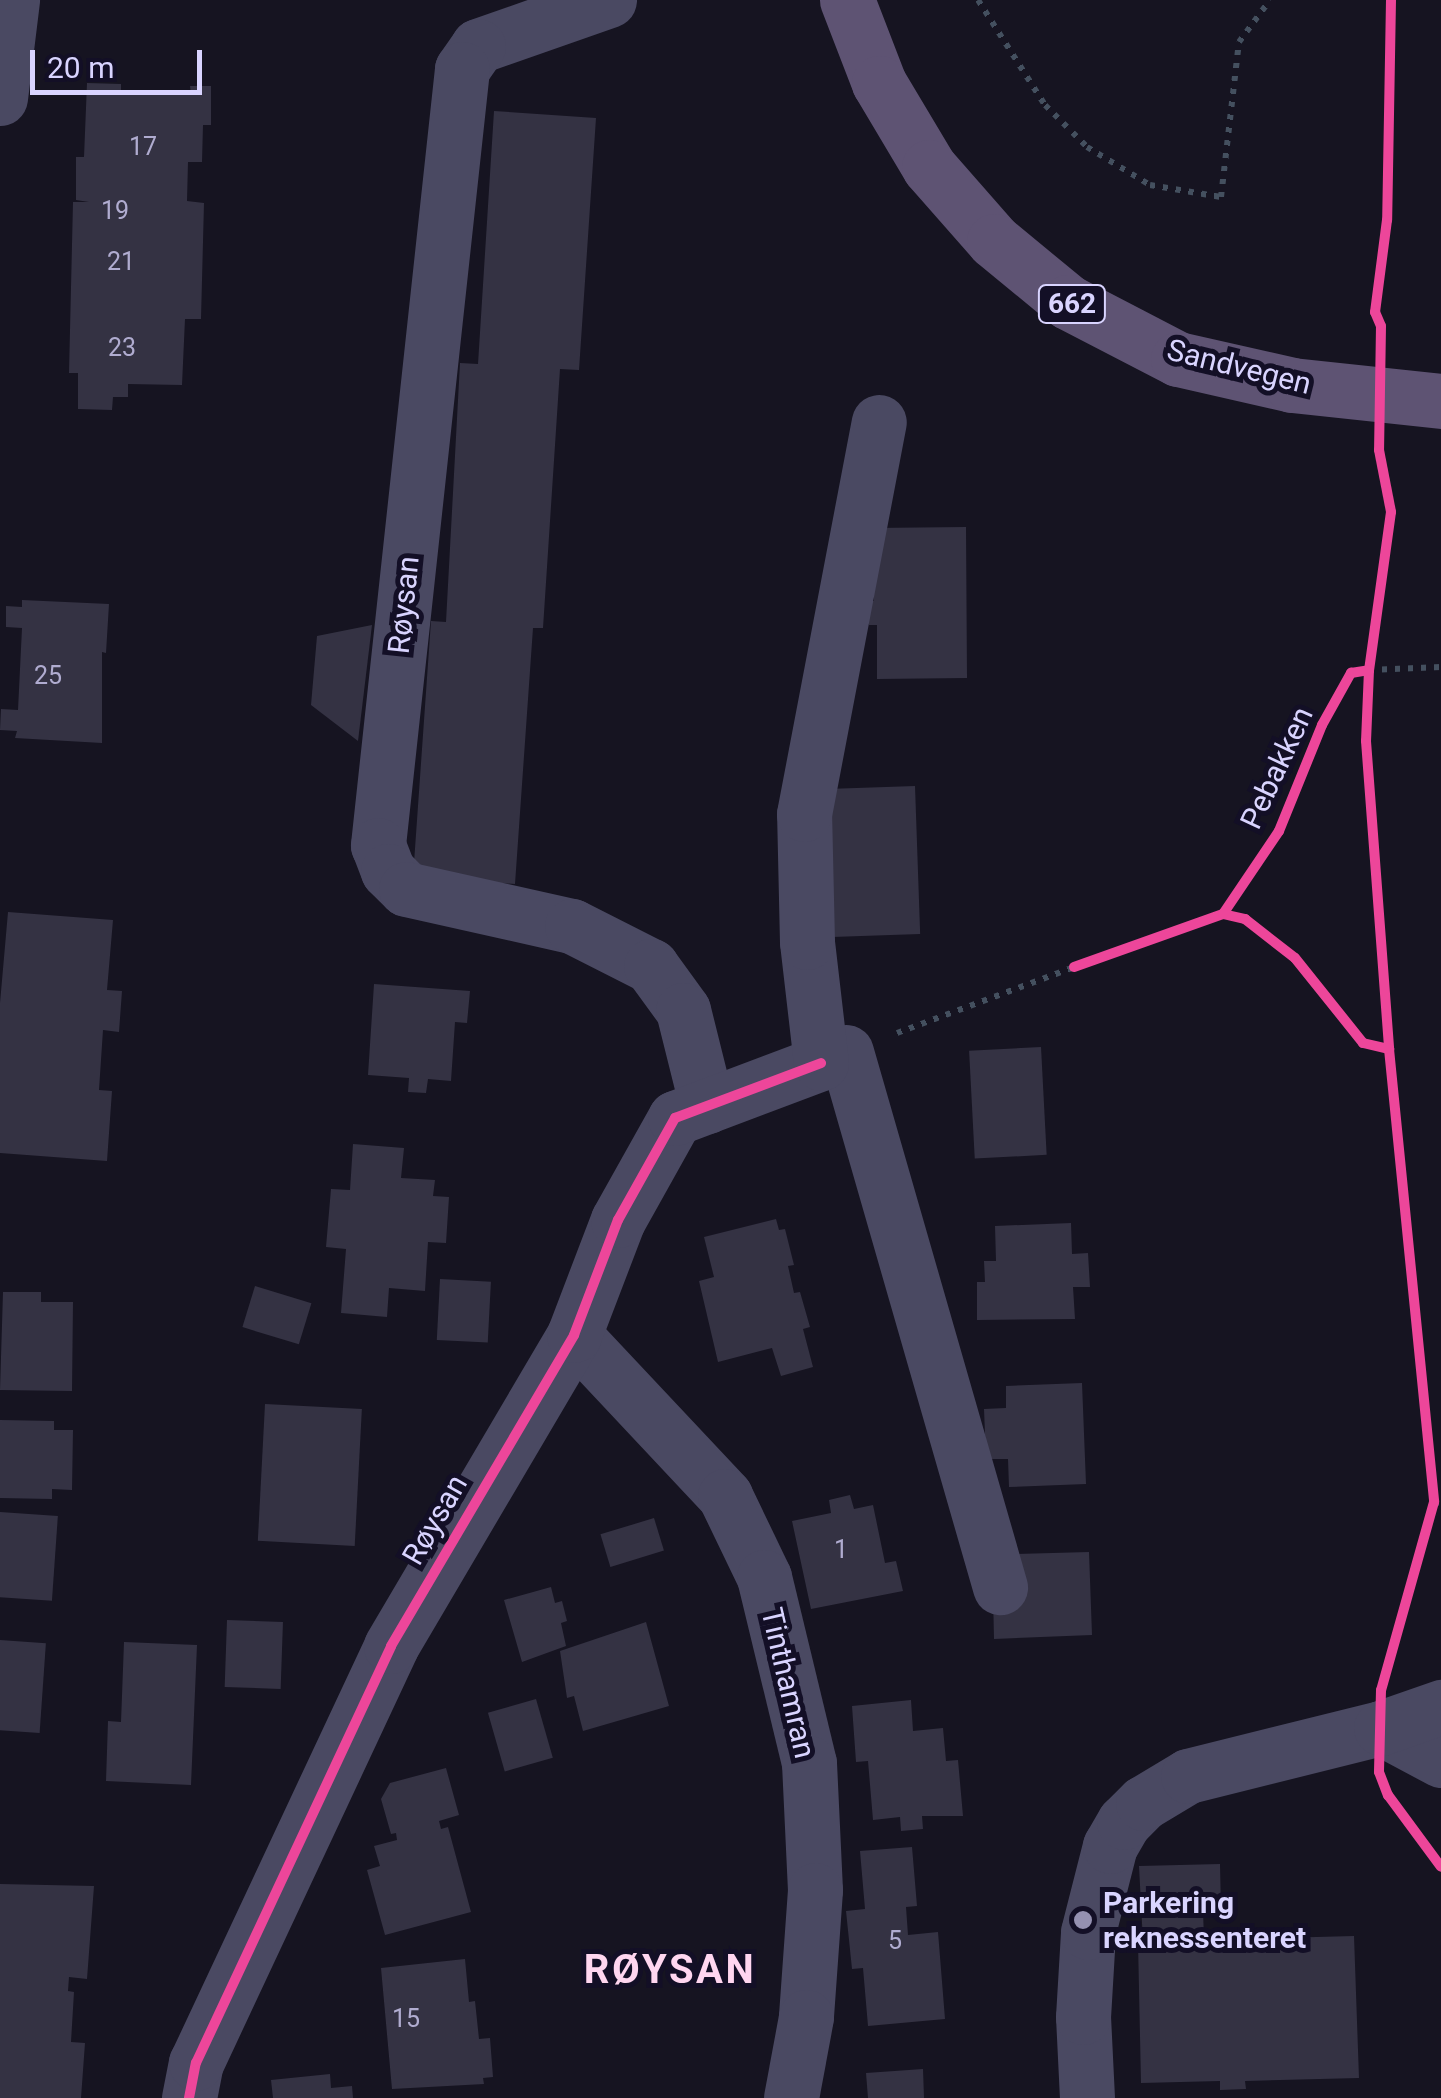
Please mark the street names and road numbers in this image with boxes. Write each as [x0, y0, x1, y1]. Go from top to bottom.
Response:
road number: 662 [1037, 281, 1107, 327]
street label: Sandvegen [1163, 332, 1315, 402]
street label: Røysan [381, 554, 427, 656]
street label: Pebakken [1233, 701, 1321, 835]
street label: Røysan [395, 1469, 475, 1571]
street label: Tinthamran [753, 1604, 823, 1762]

